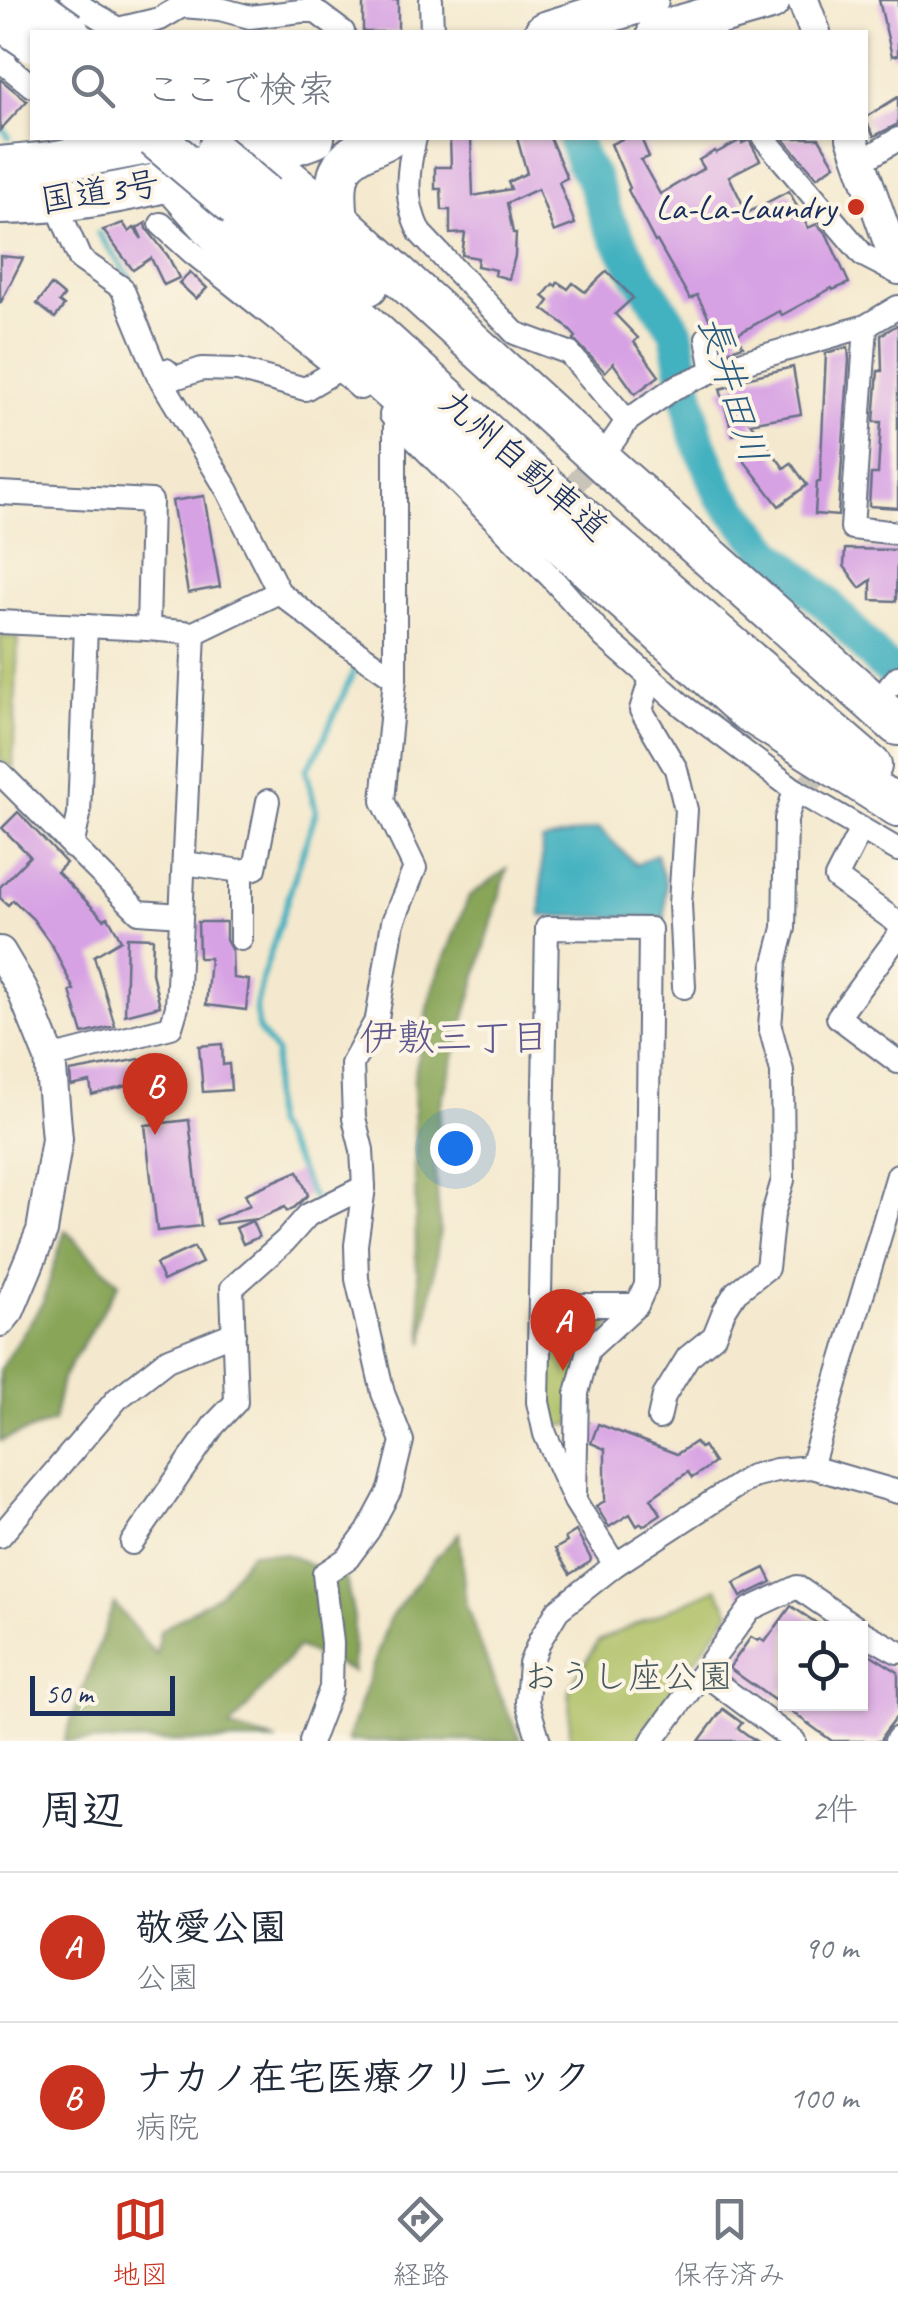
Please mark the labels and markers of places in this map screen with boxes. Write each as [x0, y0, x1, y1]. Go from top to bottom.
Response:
place label: La-La-Laundry [656, 185, 839, 230]
marker: La-La-Laundry [845, 196, 867, 218]
pin: B [122, 1052, 188, 1135]
pin: A [530, 1288, 596, 1371]

